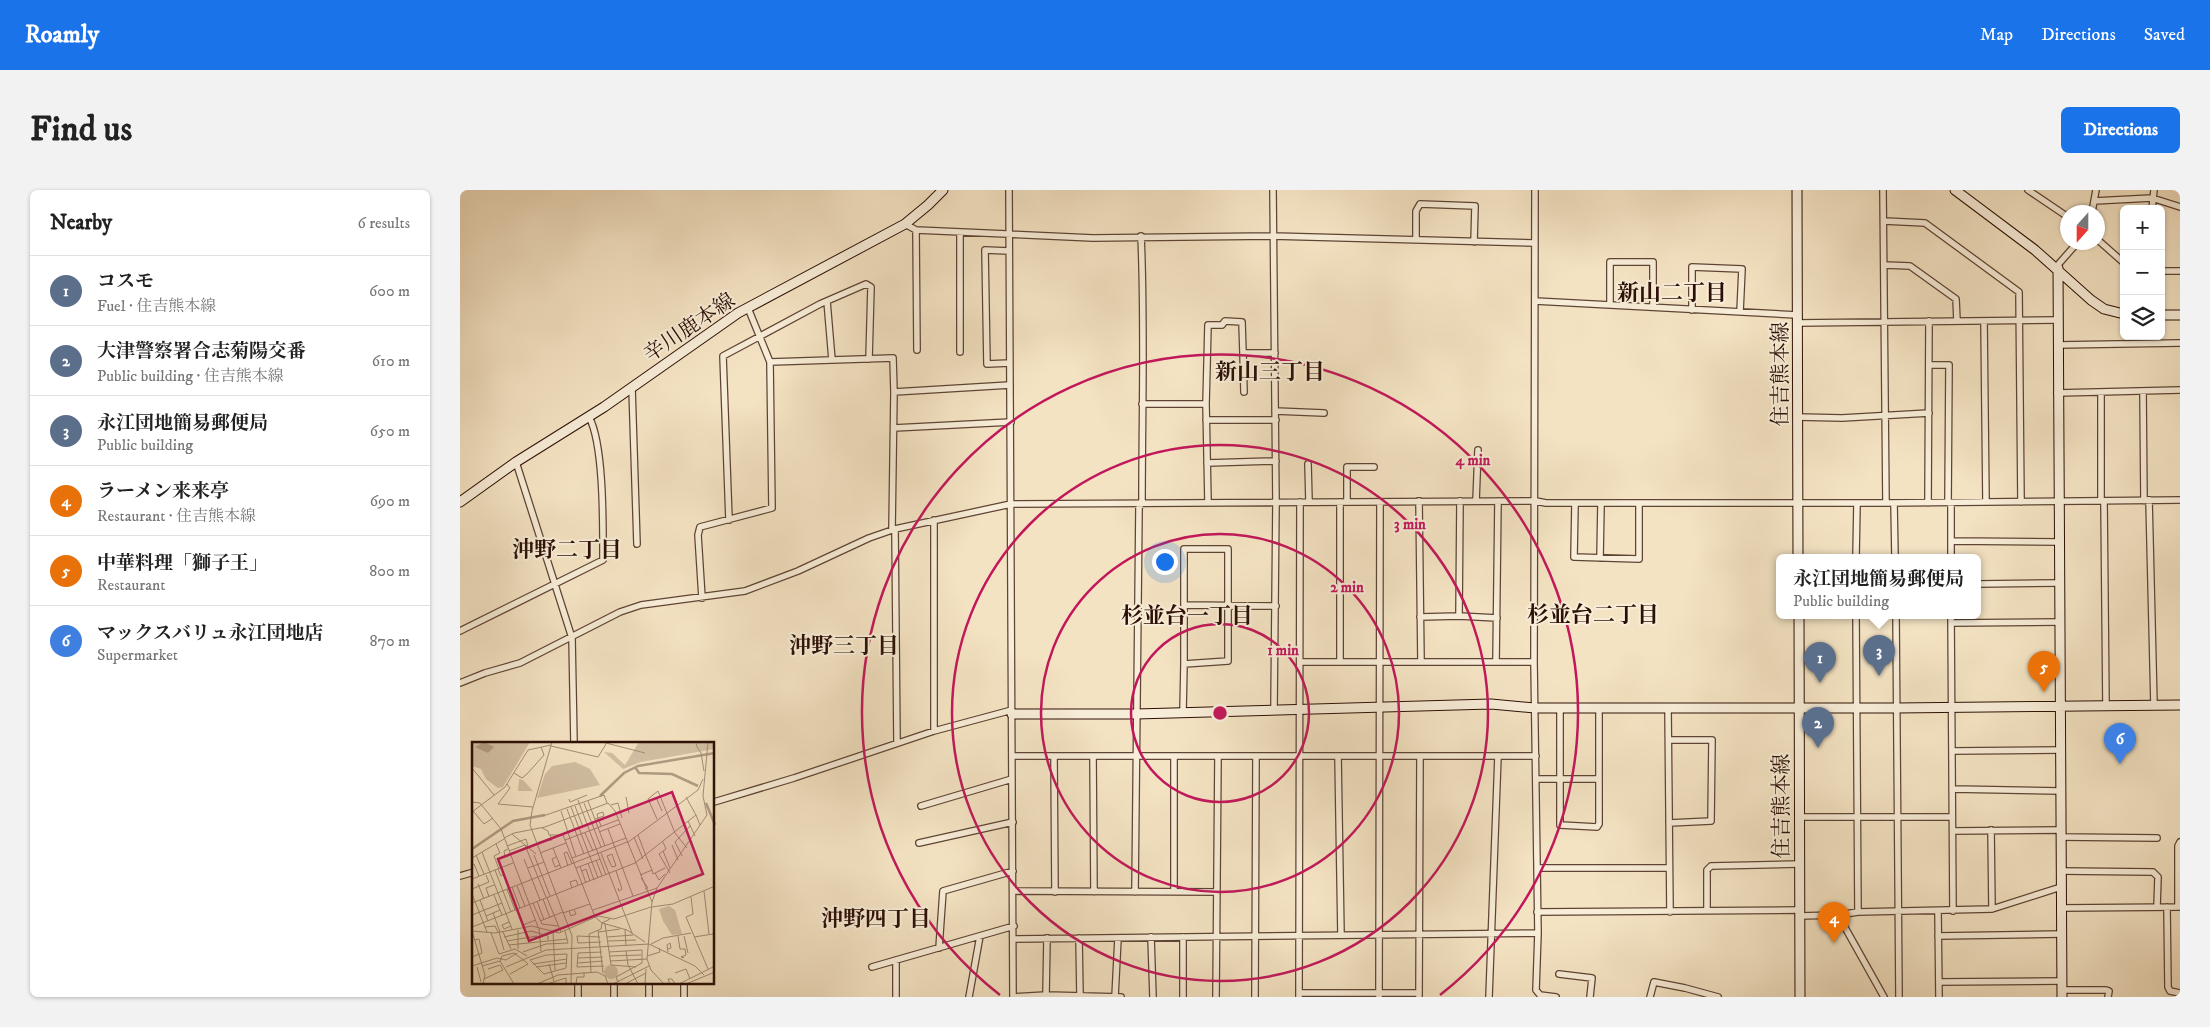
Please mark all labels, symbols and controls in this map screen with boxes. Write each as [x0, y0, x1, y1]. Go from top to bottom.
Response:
text: Roamly [25, 20, 99, 50]
text: Map [1980, 24, 2013, 46]
text: Directions [2041, 24, 2116, 46]
text: Saved [2144, 24, 2185, 46]
button: Directions [2061, 107, 2180, 153]
text: Find us [30, 108, 132, 152]
north arrow [2060, 205, 2105, 250]
map controls [2120, 205, 2165, 340]
button: + [2120, 205, 2165, 250]
text: Nearby [50, 210, 112, 236]
text: 6 results [357, 213, 410, 233]
button: − [2120, 250, 2165, 295]
text: コスモ [97, 270, 154, 293]
district label: 新山二丁目 [1617, 280, 1727, 307]
text: 1 [63, 281, 69, 301]
text: 600 m [369, 281, 410, 301]
street label: 辛川鹿本線 [639, 288, 740, 368]
button: layers [2120, 295, 2165, 340]
text: Fuel · 住吉熊本線 [97, 296, 216, 316]
street label: 住吉熊本線 [1768, 322, 1794, 427]
text: 大津警察署合志菊陽交番 [97, 340, 306, 363]
text: 2 [62, 351, 70, 371]
text: 610 m [372, 351, 410, 371]
district label: 新山三丁目 [1215, 359, 1325, 386]
text: Public building · 住吉熊本線 [97, 366, 284, 386]
text: 永江団地簡易郵便局 [97, 412, 268, 435]
text: 3 [63, 421, 69, 441]
text: 650 m [370, 421, 410, 441]
text: Public building [97, 435, 193, 455]
text: 4 min [1455, 451, 1491, 470]
text: ラーメン来来亭 [97, 480, 229, 503]
text: 4 [61, 491, 71, 511]
text: 690 m [370, 491, 410, 511]
text: Restaurant · 住吉熊本線 [97, 506, 256, 526]
text: 3 min [1394, 515, 1426, 534]
district label: 沖野二丁目 [512, 537, 622, 564]
your location [1152, 549, 1178, 575]
text: 中華料理「獅子王」 [97, 552, 268, 575]
popup [1776, 554, 1981, 619]
text: 5 [62, 561, 70, 581]
text: 800 m [369, 561, 410, 581]
text: 永江団地簡易郵便局 [1793, 568, 1964, 591]
text: Restaurant [97, 575, 165, 595]
text: 2 min [1330, 578, 1364, 597]
text: Public building [1793, 591, 1889, 611]
district label: 杉並台二丁目 [1527, 602, 1659, 629]
district label: 杉並台一丁目 [1121, 603, 1253, 630]
text: マックスバリュ永江団地店 [97, 622, 323, 645]
text: 6 [62, 631, 70, 651]
text: 870 m [370, 631, 410, 651]
district label: 沖野三丁目 [789, 633, 899, 660]
pin: 3 [1863, 635, 1895, 676]
text: 1 min [1267, 641, 1299, 660]
pin: 1 [1804, 642, 1836, 683]
text: Supermarket [97, 645, 178, 665]
pin: 5 [2028, 651, 2060, 692]
centre of rings [1211, 704, 1229, 722]
pin: 2 [1802, 707, 1834, 748]
pin: 6 [2104, 723, 2136, 764]
inset map [472, 742, 715, 984]
street label: 住吉熊本線 [1769, 754, 1795, 859]
pin: 4 [1818, 902, 1850, 943]
district label: 沖野四丁目 [821, 906, 931, 933]

